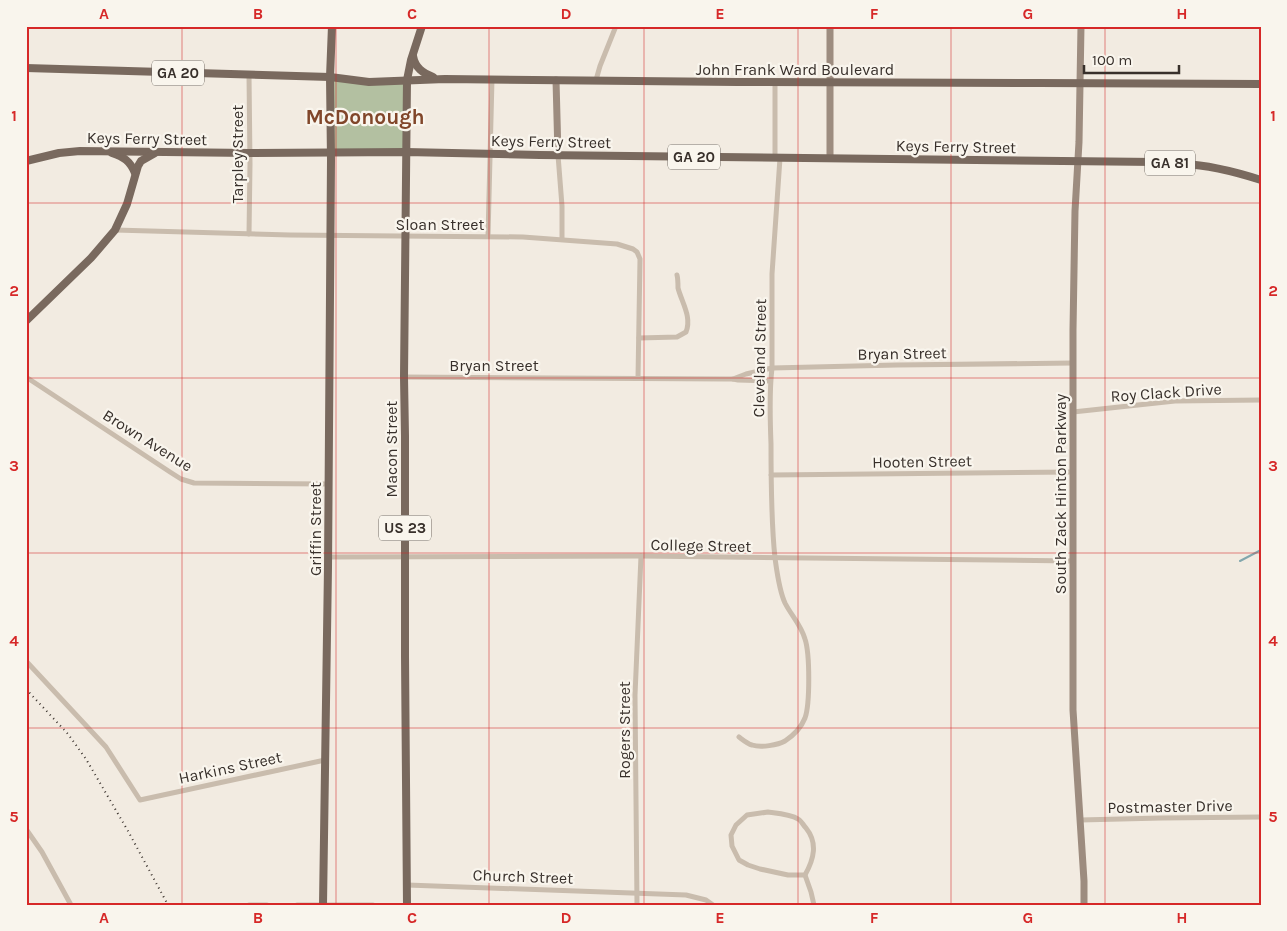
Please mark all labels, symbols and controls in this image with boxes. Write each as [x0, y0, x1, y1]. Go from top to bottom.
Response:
text: A [99, 4, 109, 23]
text: B [253, 4, 263, 23]
text: C [407, 4, 417, 23]
text: D [561, 4, 572, 23]
text: E [715, 4, 725, 23]
text: F [870, 4, 879, 23]
text: G [1023, 4, 1033, 23]
text: H [1176, 4, 1188, 23]
scale bar [1084, 42, 1180, 74]
text: 100 m [1092, 51, 1132, 69]
road number: GA 20 [152, 60, 204, 86]
street label: John Frank Ward Boulevard [696, 60, 894, 79]
street label: Tarpley Street [228, 105, 247, 203]
district label: McDonough [305, 105, 425, 129]
text: 1 [11, 106, 17, 125]
text: 1 [1270, 106, 1276, 125]
street label: Keys Ferry Street [87, 128, 207, 149]
street label: Keys Ferry Street [491, 131, 611, 152]
street label: Keys Ferry Street [896, 136, 1016, 157]
road number: GA 20 [668, 144, 720, 170]
road number: GA 81 [1145, 150, 1195, 176]
street label: Sloan Street [395, 215, 485, 234]
text: 2 [9, 281, 19, 300]
text: 2 [1268, 281, 1278, 300]
street label: Cleveland Street [749, 298, 770, 418]
street label: Bryan Street [857, 343, 947, 364]
street label: Bryan Street [449, 356, 539, 375]
street label: Roy Clack Drive [1110, 379, 1222, 406]
street label: South Zack Hinton Parkway [1051, 393, 1070, 594]
street label: Macon Street [382, 401, 401, 497]
street label: Brown Avenue [99, 405, 196, 476]
street label: Hooten Street [872, 451, 972, 472]
text: 3 [9, 456, 19, 475]
text: 3 [1268, 456, 1278, 475]
street label: Griffin Street [306, 482, 325, 576]
road number: US 23 [379, 516, 431, 540]
street label: College Street [650, 535, 752, 556]
text: 4 [9, 631, 19, 650]
text: 4 [1268, 631, 1278, 650]
street label: Rogers Street [615, 681, 634, 779]
street label: Harkins Street [177, 747, 283, 788]
street label: Postmaster Drive [1107, 796, 1233, 817]
text: 5 [9, 807, 19, 826]
text: 5 [1268, 807, 1278, 826]
street label: Church Street [472, 865, 574, 888]
text: A [99, 908, 109, 927]
text: B [253, 908, 263, 927]
text: C [407, 908, 417, 927]
text: D [561, 908, 572, 927]
text: E [715, 908, 725, 927]
text: F [870, 908, 879, 927]
text: G [1023, 908, 1033, 927]
text: H [1176, 908, 1188, 927]

